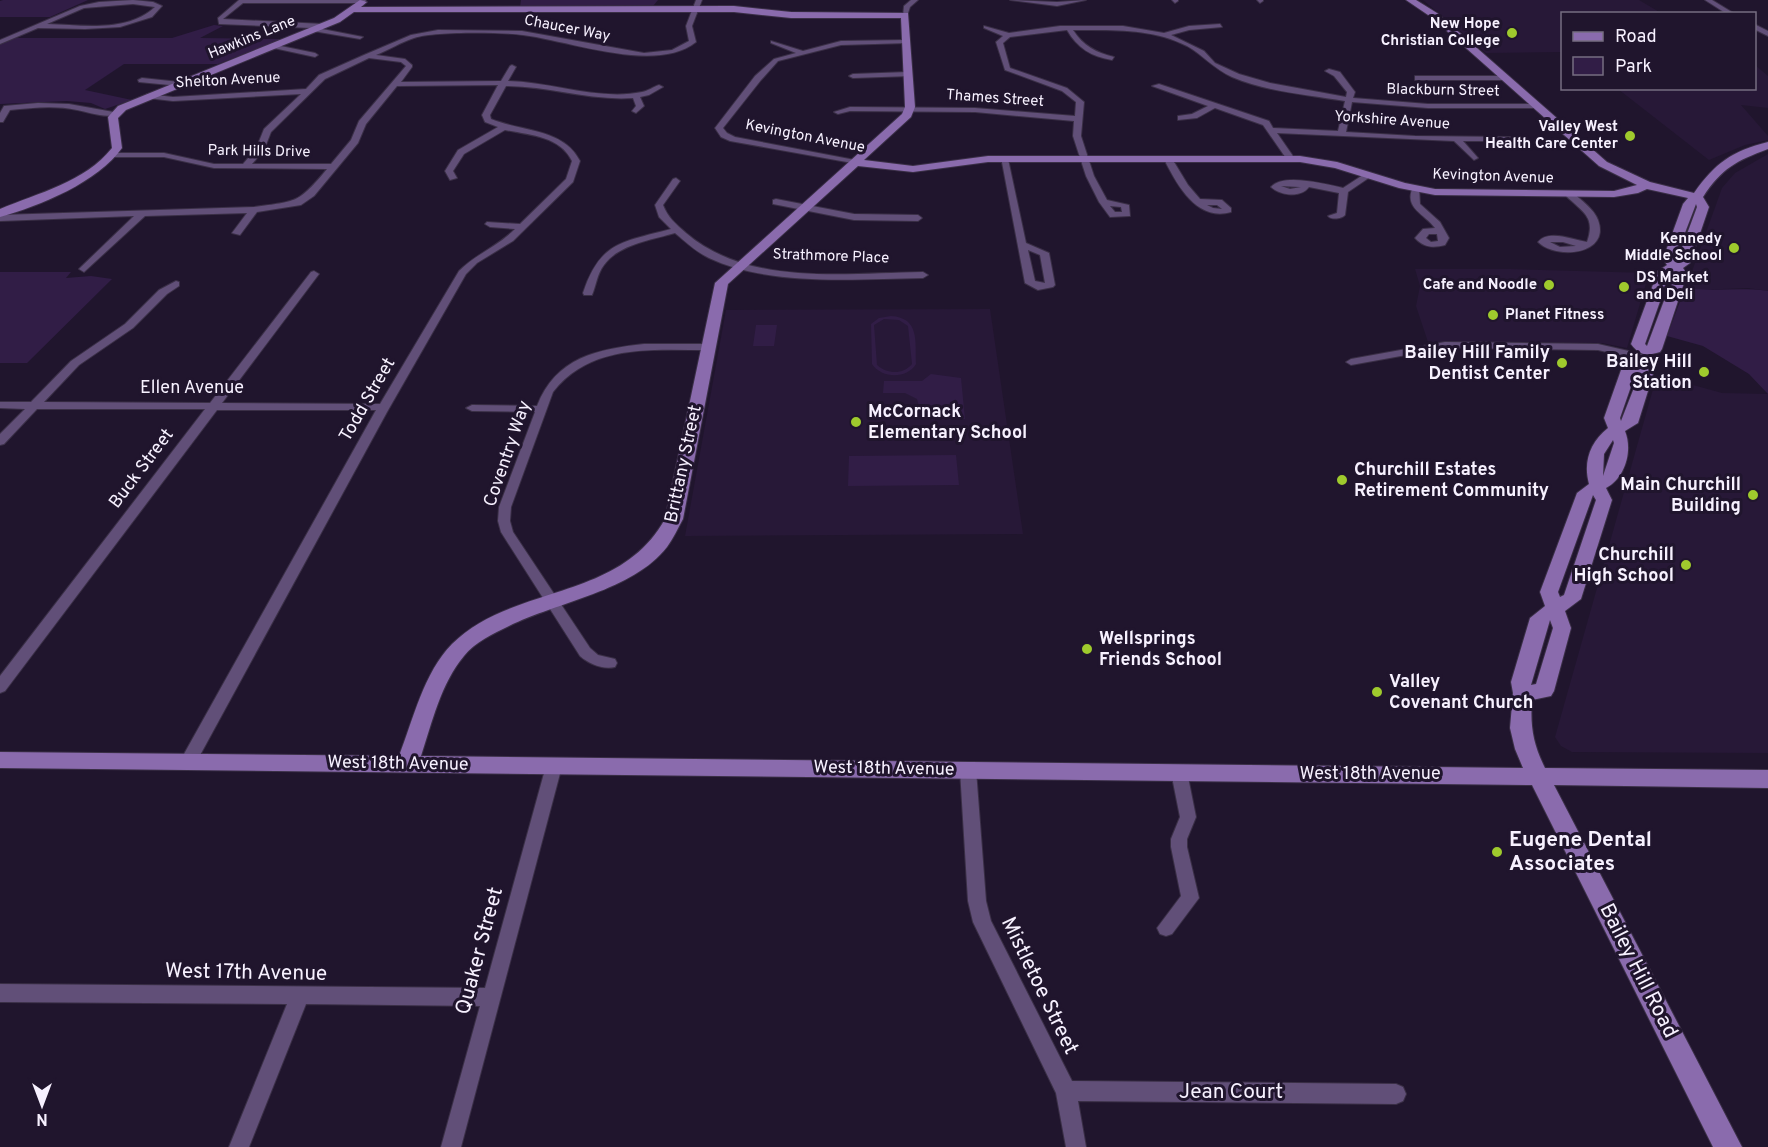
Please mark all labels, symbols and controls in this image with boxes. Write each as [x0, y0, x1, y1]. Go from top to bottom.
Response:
street label: Chaucer Way [522, 11, 612, 47]
street label: Hawkins Lane [206, 12, 298, 64]
legend [1561, 12, 1756, 90]
place label: New Hope Christian College [1381, 15, 1500, 51]
marker: New Hope Christian College [1505, 26, 1519, 40]
text: Road [1615, 26, 1657, 49]
text: Park [1615, 56, 1652, 79]
street label: Shelton Avenue [175, 69, 281, 93]
street label: Blackburn Street [1386, 81, 1500, 101]
street label: Thames Street [945, 86, 1045, 112]
street label: Yorkshire Avenue [1334, 107, 1450, 135]
street label: Kevington Avenue [744, 116, 866, 158]
place label: Valley West Health Care Center [1485, 118, 1619, 154]
marker: Valley West Health Care Center [1623, 129, 1637, 143]
street label: Park Hills Drive [207, 142, 311, 162]
street label: Kevington Avenue [1432, 165, 1554, 189]
place label: Kennedy Middle School [1624, 230, 1722, 266]
marker: Kennedy Middle School [1727, 241, 1741, 255]
street label: Strathmore Place [772, 245, 890, 269]
place label: DS Market and Deli [1636, 269, 1709, 305]
place label: Cafe and Noodle [1423, 276, 1537, 295]
marker: Cafe and Noodle [1542, 278, 1556, 292]
marker: DS Market and Deli [1617, 280, 1631, 294]
place label: Planet Fitness [1505, 306, 1604, 325]
marker: Planet Fitness [1486, 308, 1500, 322]
place label: Bailey Hill Family Dentist Center [1404, 342, 1550, 386]
place label: Bailey Hill Station [1606, 351, 1692, 395]
street label: Todd Street [335, 354, 401, 446]
marker: Bailey Hill Family Dentist Center [1555, 356, 1569, 370]
marker: Bailey Hill Station [1697, 365, 1711, 379]
street label: Ellen Avenue [140, 377, 244, 400]
street label: Coventry Way [479, 398, 537, 510]
place label: McCornack Elementary School [868, 401, 1027, 445]
street label: Brittany Street [660, 403, 708, 525]
marker: McCornack Elementary School [849, 415, 863, 429]
street label: Buck Street [104, 424, 180, 514]
place label: Churchill Estates Retirement Community [1354, 459, 1549, 503]
marker: Churchill Estates Retirement Community [1335, 473, 1349, 487]
place label: Main Churchill Building [1620, 474, 1741, 518]
marker: Main Churchill Building [1746, 488, 1760, 502]
place label: Churchill High School [1573, 544, 1674, 588]
marker: Churchill High School [1679, 558, 1693, 572]
place label: Wellsprings Friends School [1099, 628, 1222, 672]
marker: Wellsprings Friends School [1080, 642, 1094, 656]
place label: Valley Covenant Church [1389, 671, 1533, 715]
marker: Valley Covenant Church [1370, 685, 1384, 699]
street label: West 18th Avenue [327, 751, 469, 777]
street label: West 18th Avenue [813, 756, 955, 782]
street label: West 18th Avenue [1299, 763, 1441, 786]
place label: Eugene Dental Associates [1509, 827, 1652, 878]
marker: Eugene Dental Associates [1490, 845, 1504, 859]
street label: Quaker Street [450, 884, 510, 1018]
street label: Bailey Hill Road [1593, 899, 1683, 1043]
street label: Mistletoe Street [994, 913, 1084, 1059]
street label: West 17th Avenue [165, 958, 327, 988]
north arrow [12, 1075, 72, 1135]
street label: Jean Court [1179, 1079, 1283, 1106]
text: N [36, 1108, 48, 1128]

